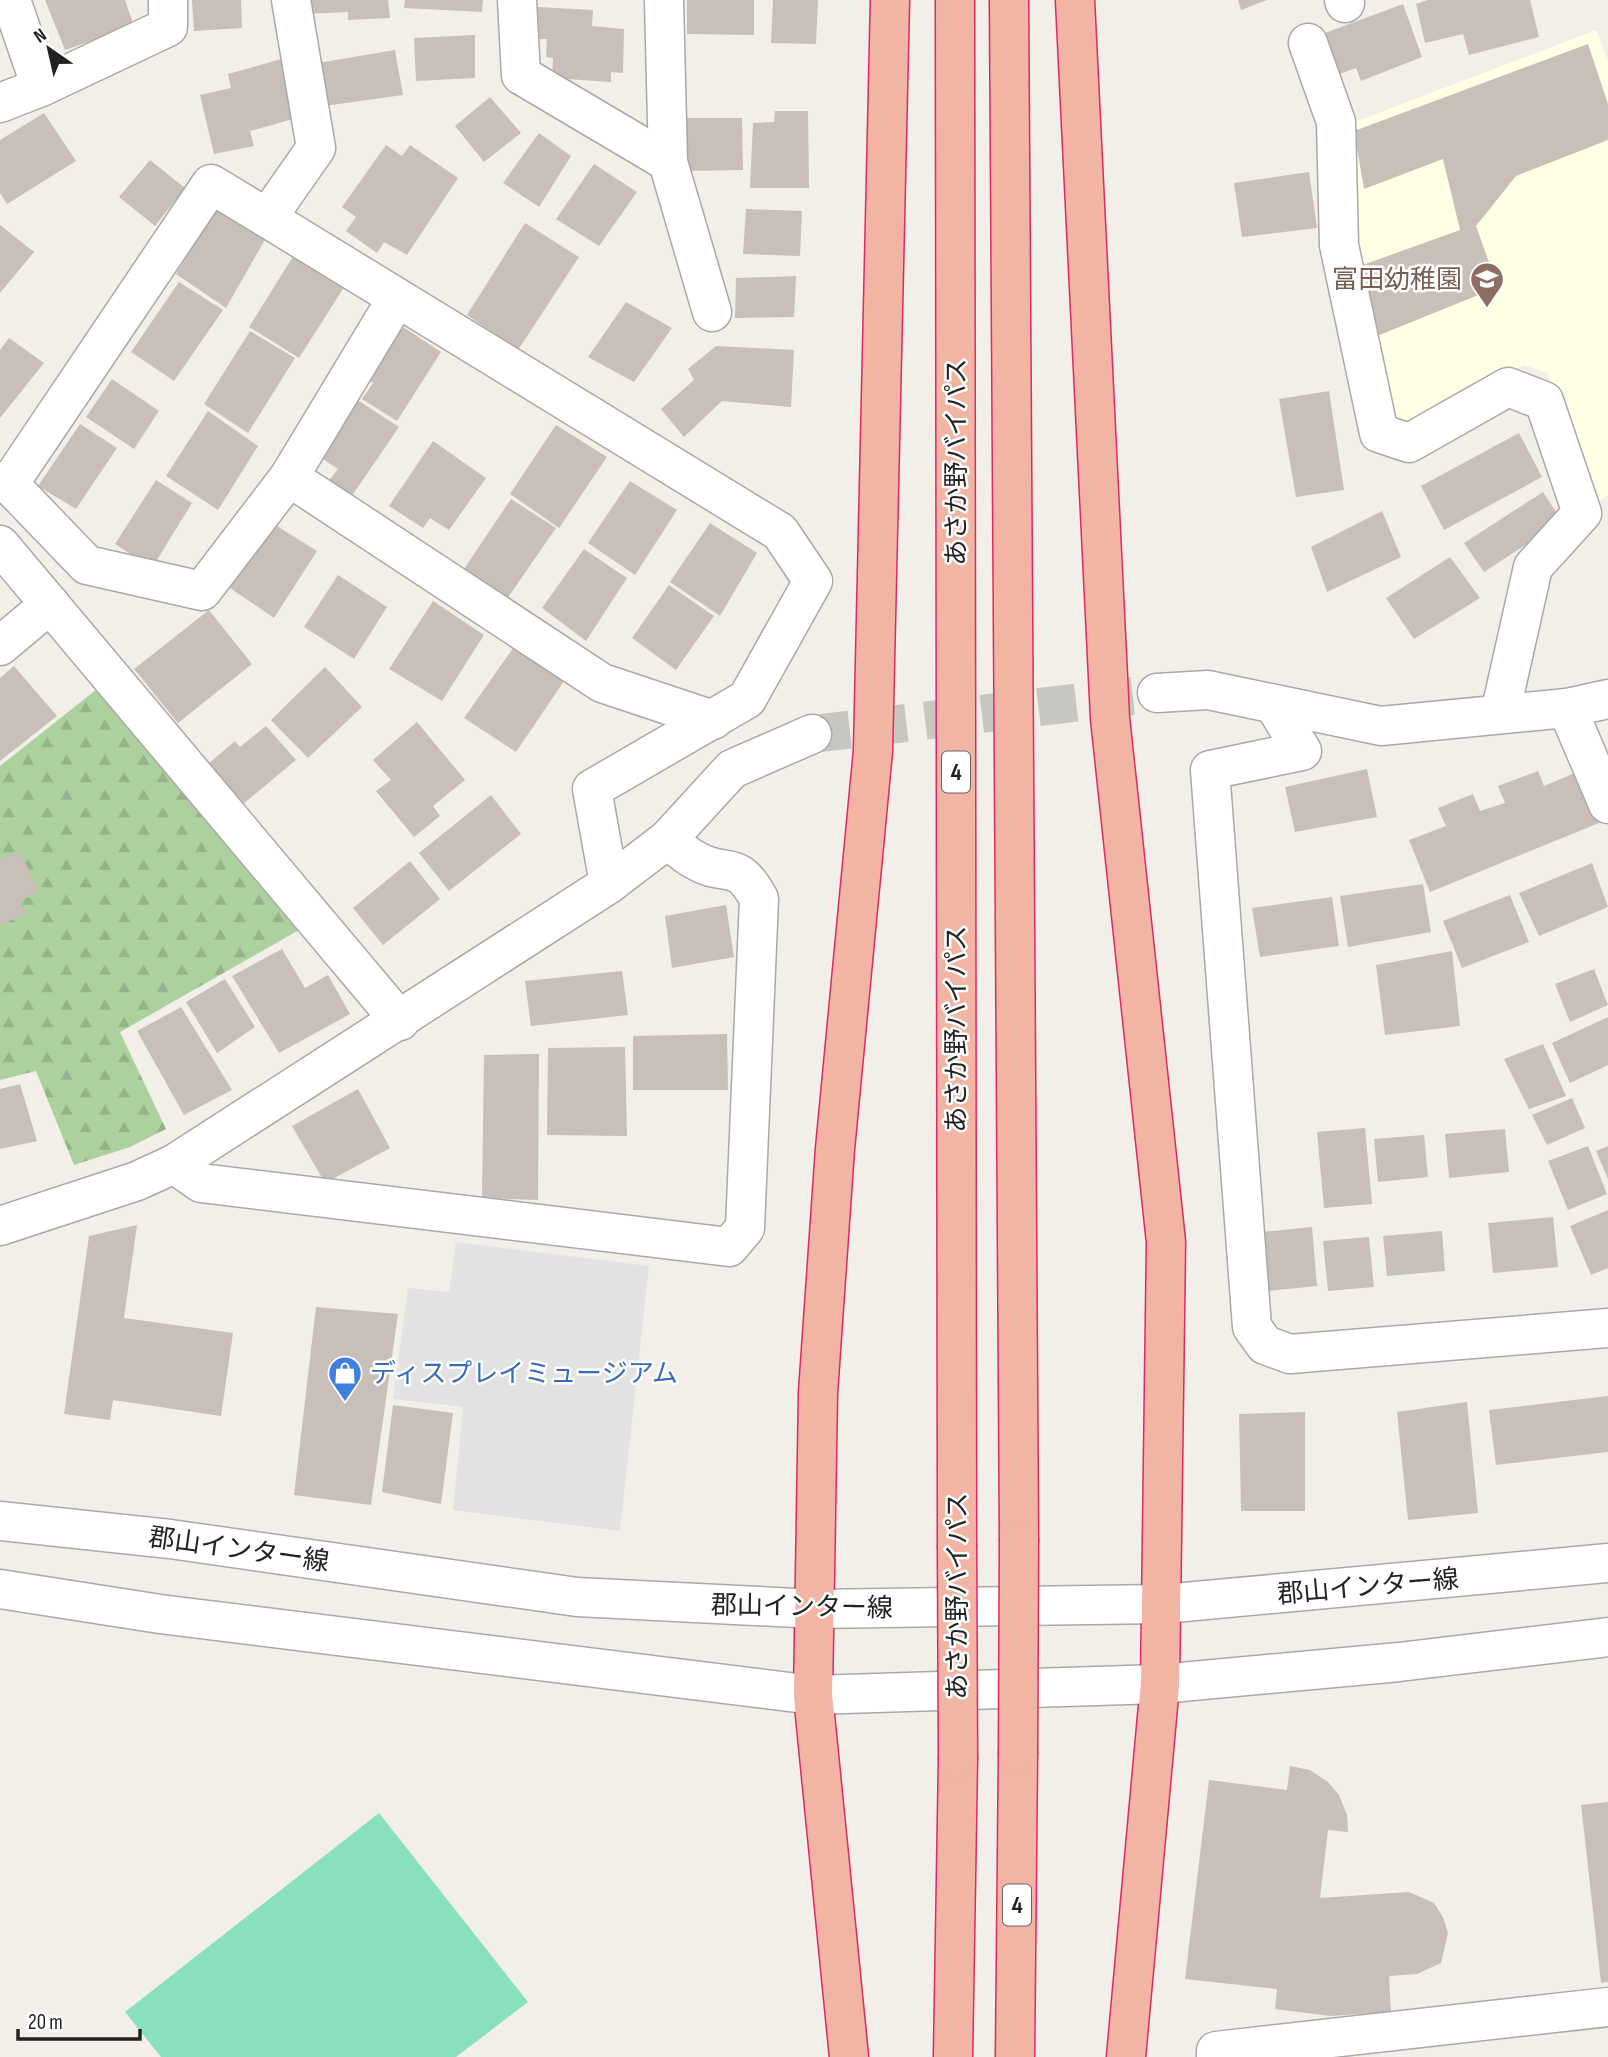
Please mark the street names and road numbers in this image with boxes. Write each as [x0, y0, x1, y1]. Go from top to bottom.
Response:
street label: あさか野バイパス [942, 358, 973, 566]
road number: 4 [942, 752, 970, 792]
street label: あさか野バイパス [942, 925, 973, 1133]
street label: あさか野バイパス [943, 1492, 974, 1700]
street label: 郡山インター線 [147, 1522, 331, 1579]
street label: 郡山インター線 [1276, 1564, 1460, 1611]
street label: 郡山インター線 [711, 1590, 893, 1625]
road number: 4 [1003, 1884, 1031, 1926]

